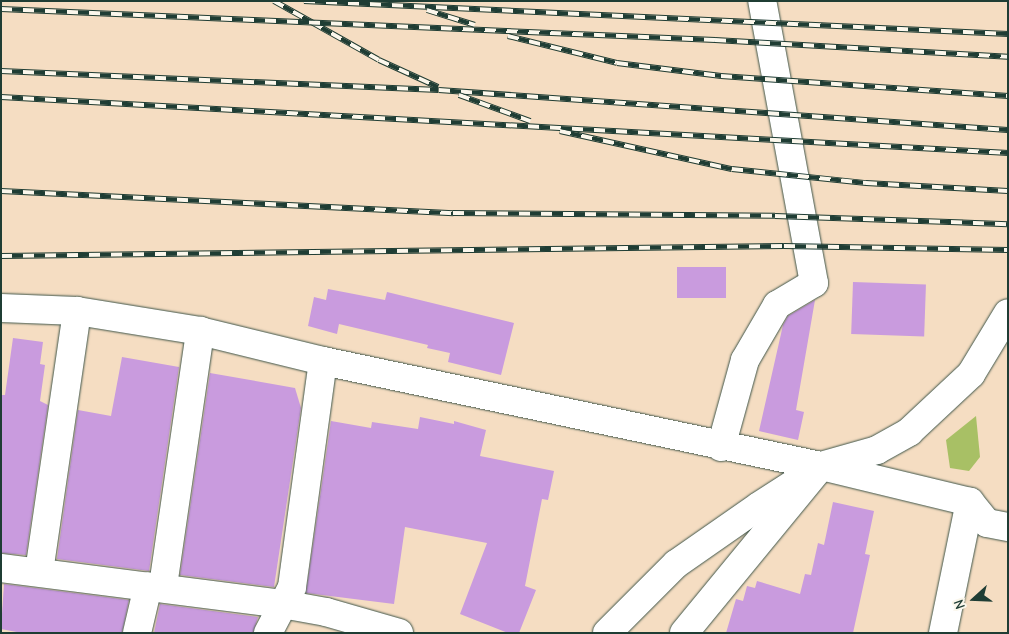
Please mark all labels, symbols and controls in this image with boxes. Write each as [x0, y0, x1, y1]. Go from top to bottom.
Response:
north arrow [949, 574, 999, 624]
text: N [950, 597, 969, 612]

